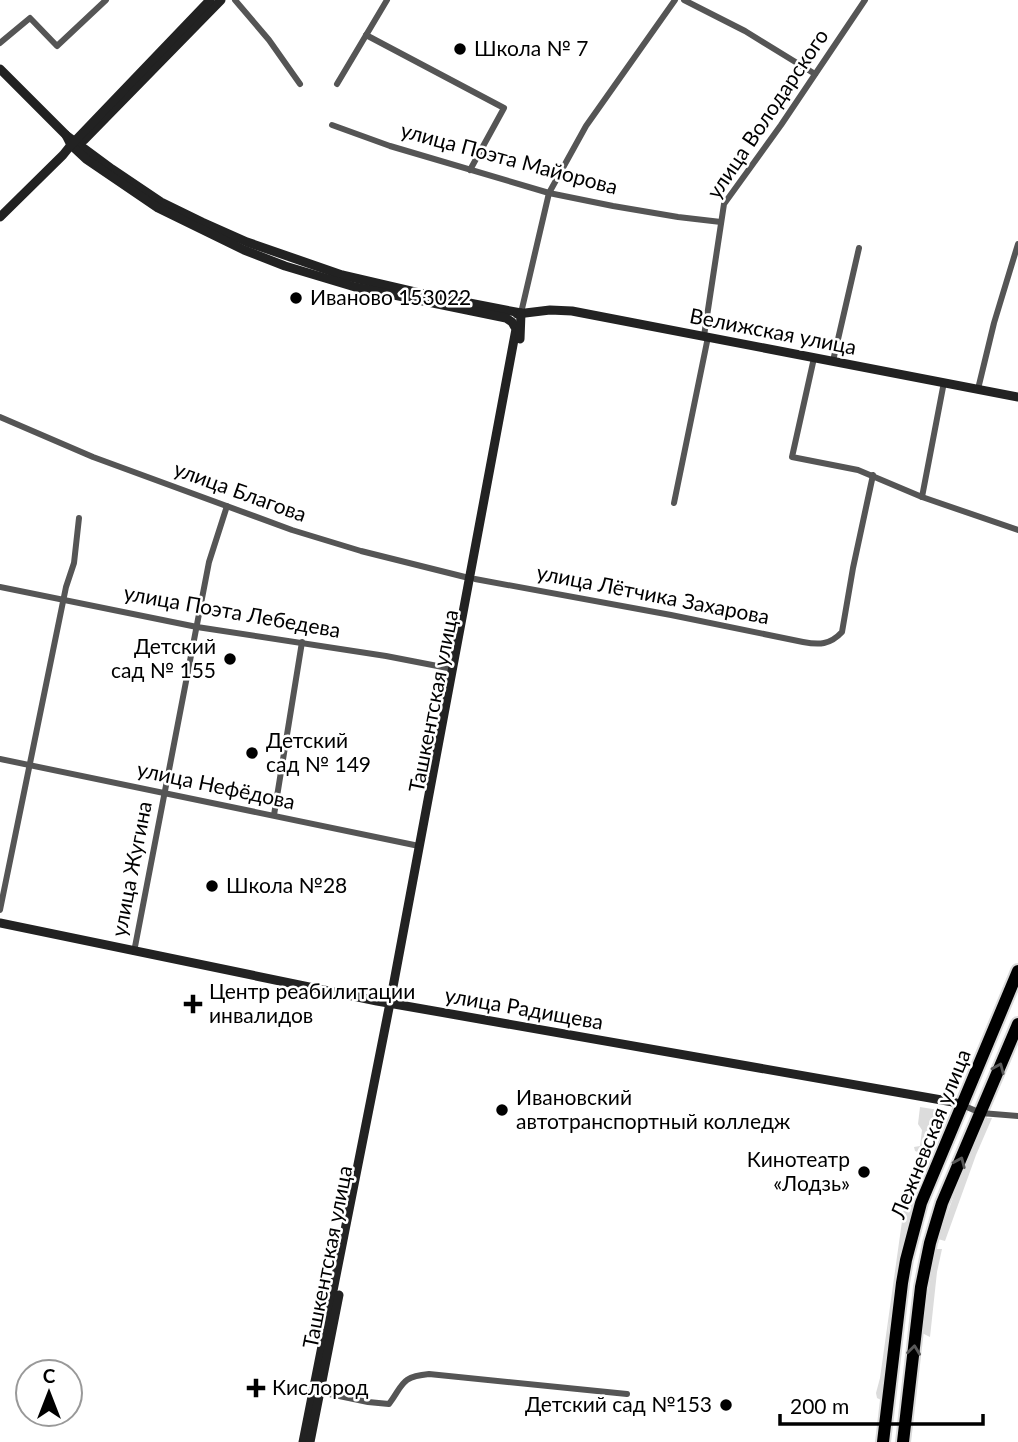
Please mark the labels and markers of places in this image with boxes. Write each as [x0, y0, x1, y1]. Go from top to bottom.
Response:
place label: Школа № 7 [474, 35, 588, 60]
marker: Школа № 7 [452, 41, 468, 57]
place label: Иваново 153022 [310, 284, 471, 309]
marker: Иваново 153022 [288, 290, 304, 306]
place label: Детский сад № 155 [111, 633, 216, 682]
marker: Детский сад № 155 [222, 651, 238, 667]
place label: Детский сад № 149 [266, 727, 371, 776]
marker: Детский сад № 149 [244, 745, 260, 761]
place label: Школа №28 [226, 872, 347, 897]
marker: Школа №28 [204, 878, 220, 894]
place label: Центр реабилитации инвалидов [209, 978, 415, 1027]
marker: Центр реабилитации инвалидов [183, 994, 203, 1014]
place label: Ивановский автотранспортный колледж [516, 1084, 791, 1133]
marker: Ивановский автотранспортный колледж [494, 1102, 510, 1118]
place label: Кинотеатр «Лодзь» [747, 1146, 850, 1195]
marker: Кинотеатр «Лодзь» [856, 1164, 872, 1180]
place label: Кислород [272, 1374, 368, 1399]
marker: Кислород [246, 1378, 266, 1398]
place label: Детский сад №153 [525, 1391, 712, 1416]
marker: Детский сад №153 [718, 1397, 734, 1413]

